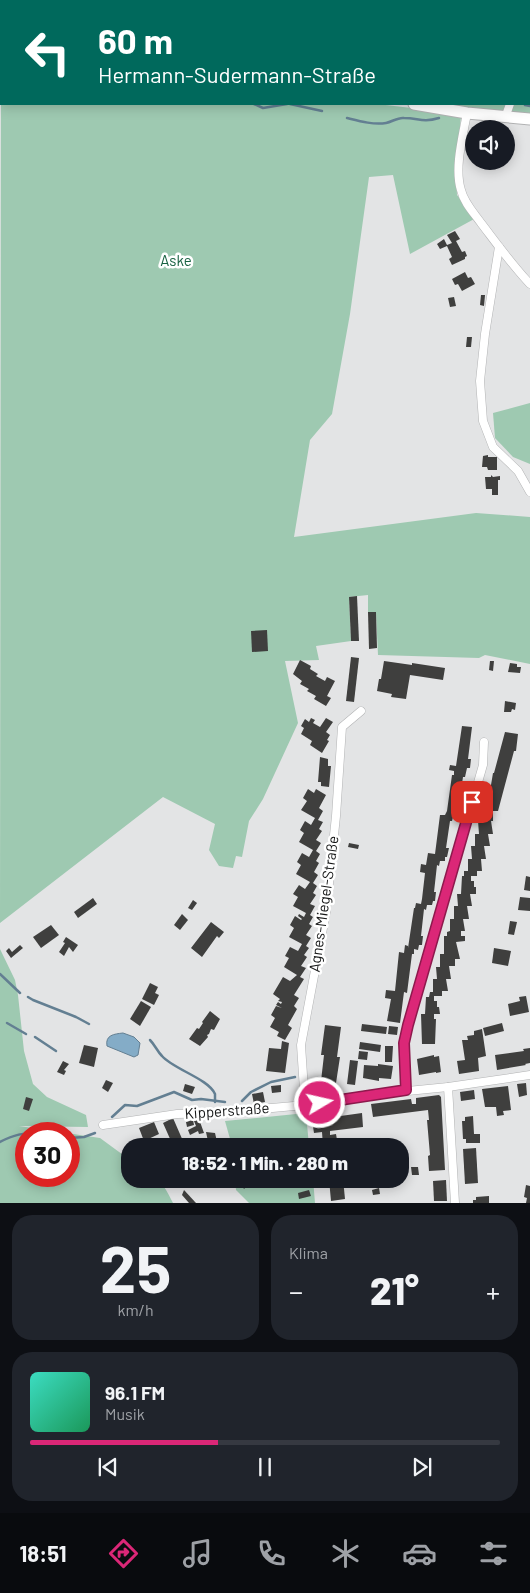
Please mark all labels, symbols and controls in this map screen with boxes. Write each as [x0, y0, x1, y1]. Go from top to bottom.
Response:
text: 60 m [98, 19, 173, 61]
icon: left [15, 20, 80, 85]
text: Hermann-Sudermann-Straße [98, 61, 376, 87]
map controls [465, 120, 515, 170]
button: sound [465, 120, 515, 170]
park label: Aske [160, 251, 192, 269]
pin [451, 781, 493, 823]
icon: arrive [458, 788, 486, 816]
street label: Agnes-Miegel-Straße [305, 835, 341, 973]
position arrow [293, 1076, 345, 1128]
street label: Kipperstraße [184, 1098, 270, 1122]
speed limit sign: 30 [15, 1122, 80, 1187]
text: 18:52 · 1 Min. · 280 m [182, 1151, 348, 1174]
text: 25 [100, 1228, 171, 1306]
text: Klima [289, 1243, 328, 1262]
text: 21° [370, 1267, 419, 1313]
text: − [289, 1274, 303, 1308]
text: + [486, 1274, 500, 1308]
text: km/h [117, 1300, 154, 1319]
text: 96.1 FM [105, 1381, 165, 1404]
text: Musik [105, 1404, 145, 1423]
icon: previous [94, 1453, 122, 1481]
icon: pause [251, 1453, 279, 1481]
icon: next [408, 1453, 436, 1481]
icon: directions [106, 1536, 141, 1571]
icon: music [180, 1536, 215, 1571]
icon: phone [254, 1536, 289, 1571]
icon: climate [328, 1536, 363, 1571]
icon: car [402, 1536, 437, 1571]
icon: filters [476, 1536, 511, 1571]
text: 18:51 [19, 1540, 67, 1566]

